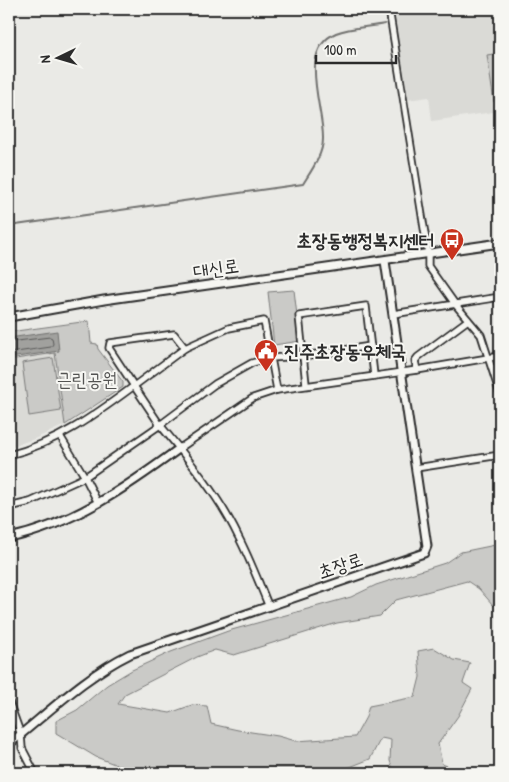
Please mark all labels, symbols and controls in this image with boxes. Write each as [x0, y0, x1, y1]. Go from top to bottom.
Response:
north arrow [32, 32, 82, 82]
scale bar [316, 32, 396, 64]
text: 100 m [324, 39, 357, 60]
text: N [35, 54, 54, 64]
place label: 초장동행정복지센터 [296, 227, 434, 253]
bus stop icon: 초장동행정복지센터 [439, 227, 465, 261]
street label: 대신로 [191, 252, 241, 284]
public building icon: 진주초장동우체국 [253, 338, 279, 372]
place label: 진주초장동우체국 [284, 338, 406, 364]
park label: 근린공원 [56, 366, 118, 392]
street label: 초장로 [314, 545, 366, 585]

